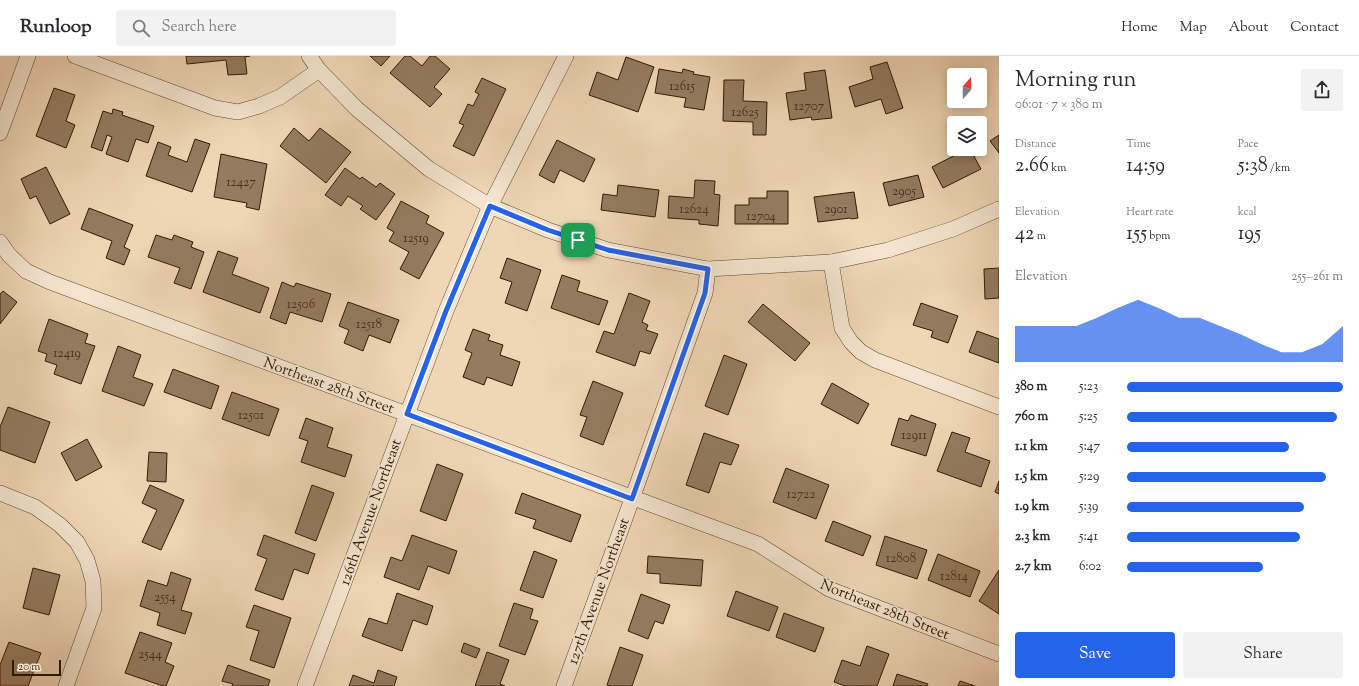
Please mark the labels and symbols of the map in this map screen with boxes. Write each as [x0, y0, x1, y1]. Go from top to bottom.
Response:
north arrow [947, 68, 987, 108]
house number: 12615 [669, 78, 695, 96]
house number: 12707 [794, 98, 825, 116]
house number: 12625 [731, 104, 759, 122]
house number: 12427 [226, 174, 256, 192]
house number: 2905 [892, 183, 916, 201]
house number: 12624 [679, 201, 709, 219]
house number: 2901 [824, 201, 848, 219]
house number: 12704 [746, 208, 776, 226]
pin [561, 223, 595, 257]
house number: 12519 [403, 230, 429, 248]
house number: 12506 [287, 296, 315, 314]
house number: 12518 [356, 316, 382, 334]
house number: 12419 [53, 345, 81, 363]
street label: Northeast 28th Street [260, 353, 397, 420]
house number: 12501 [238, 407, 265, 425]
house number: 12911 [901, 427, 927, 445]
street label: 126th Avenue Northeast [335, 436, 408, 589]
house number: 12722 [786, 486, 816, 504]
street label: 127th Avenue Northeast [563, 515, 636, 668]
house number: 12808 [886, 550, 916, 568]
house number: 12814 [940, 568, 968, 586]
street label: Northeast 28th Street [817, 575, 952, 646]
house number: 2554 [154, 589, 176, 607]
house number: 2544 [138, 646, 162, 664]
scale bar [12, 658, 61, 677]

